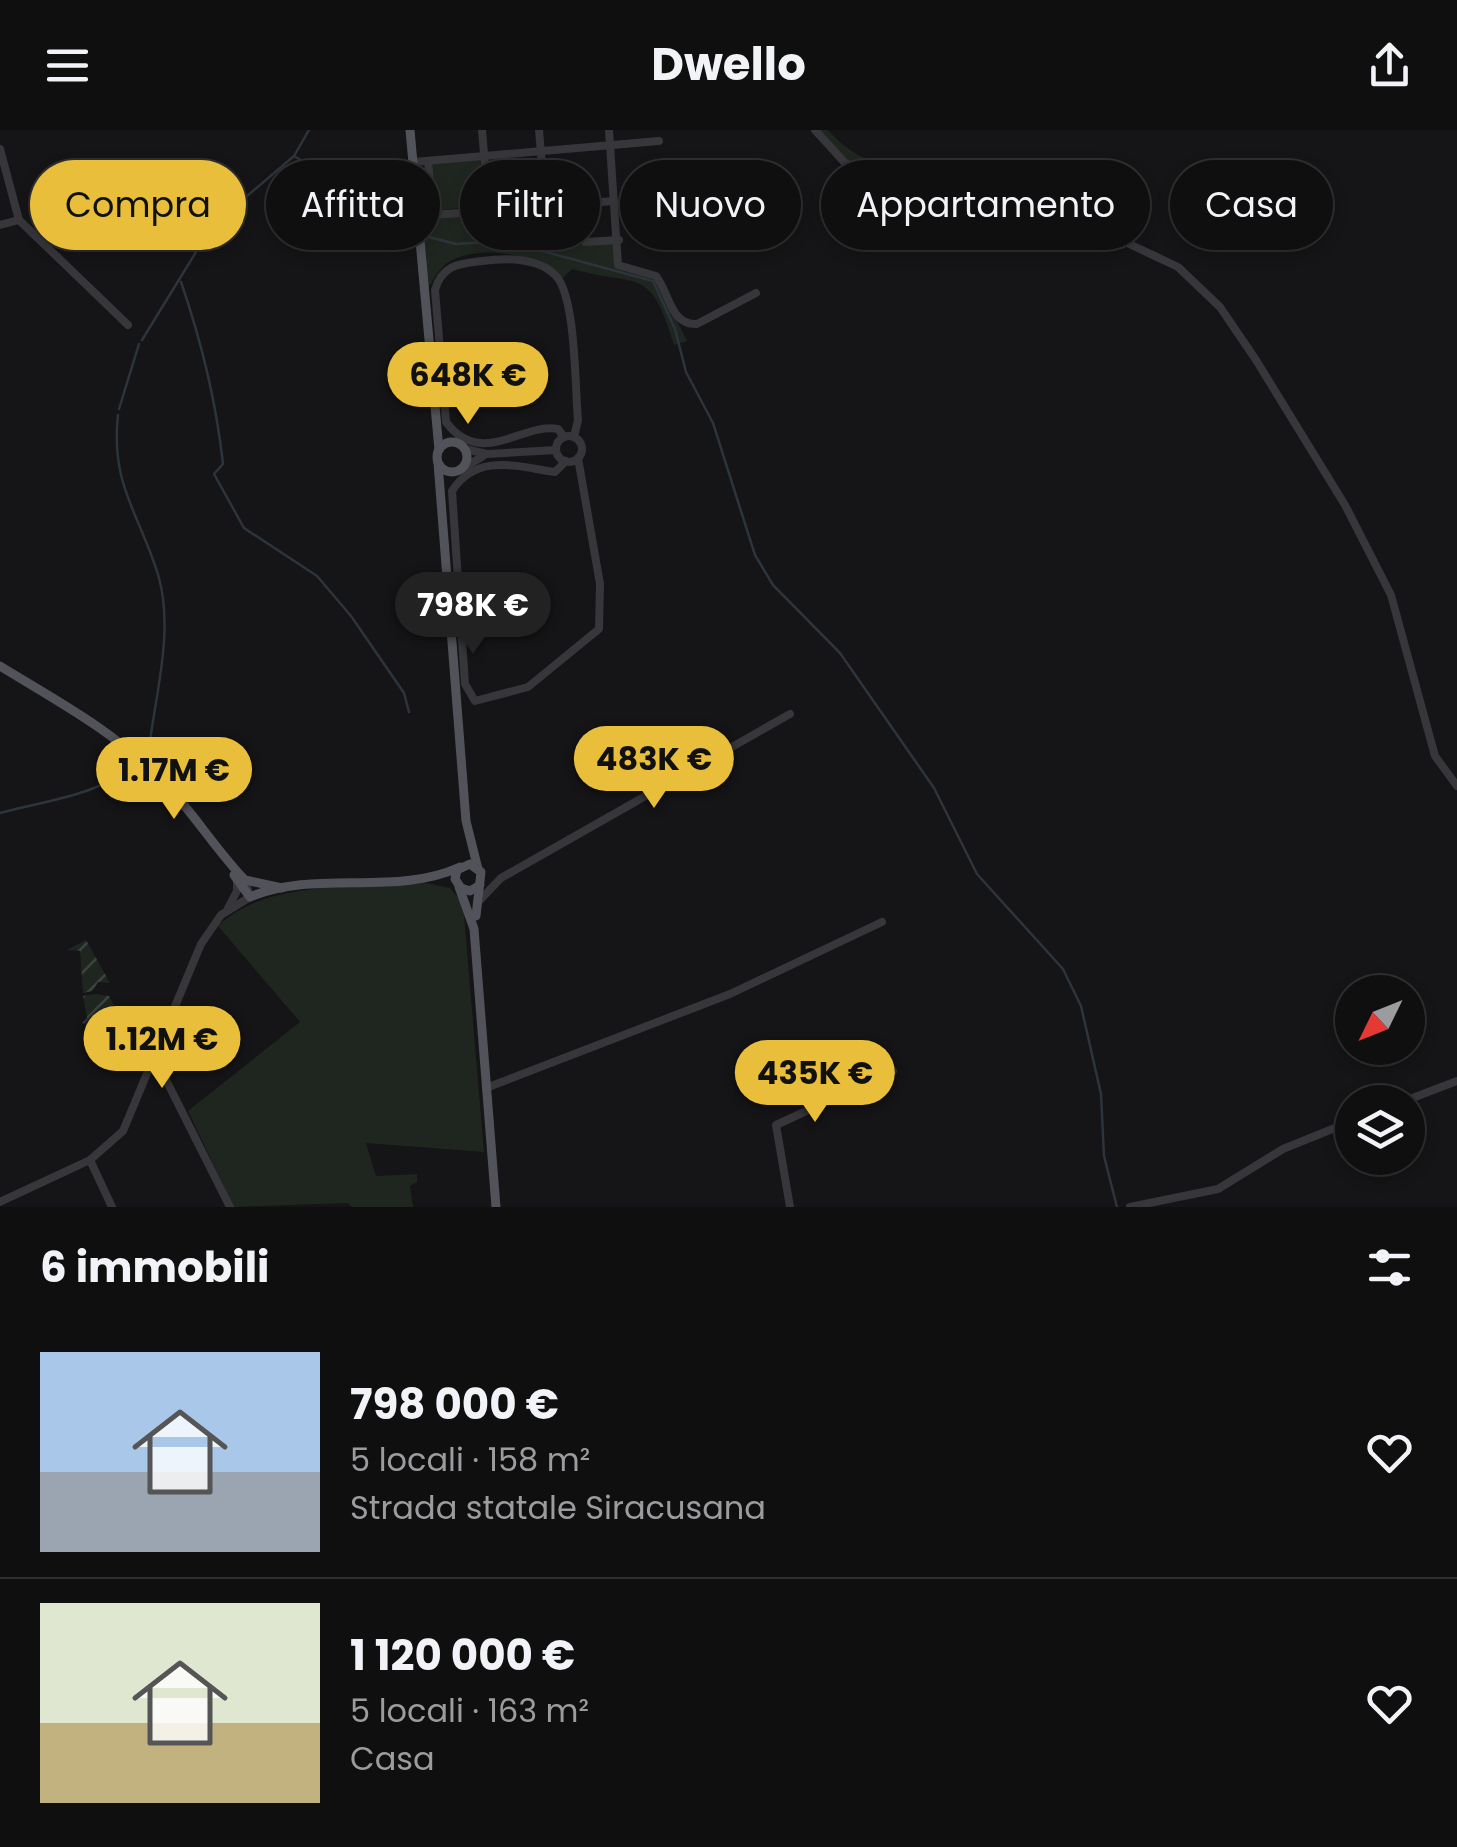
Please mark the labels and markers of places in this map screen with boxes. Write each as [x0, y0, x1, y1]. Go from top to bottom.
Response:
pin: 648K € [387, 342, 549, 427]
pin: 798K € [392, 572, 554, 657]
pin: 483K € [573, 726, 735, 811]
pin: 1.17M € [82, 737, 266, 822]
pin: 1.12M € [70, 1006, 254, 1091]
pin: 435K € [734, 1040, 896, 1125]

